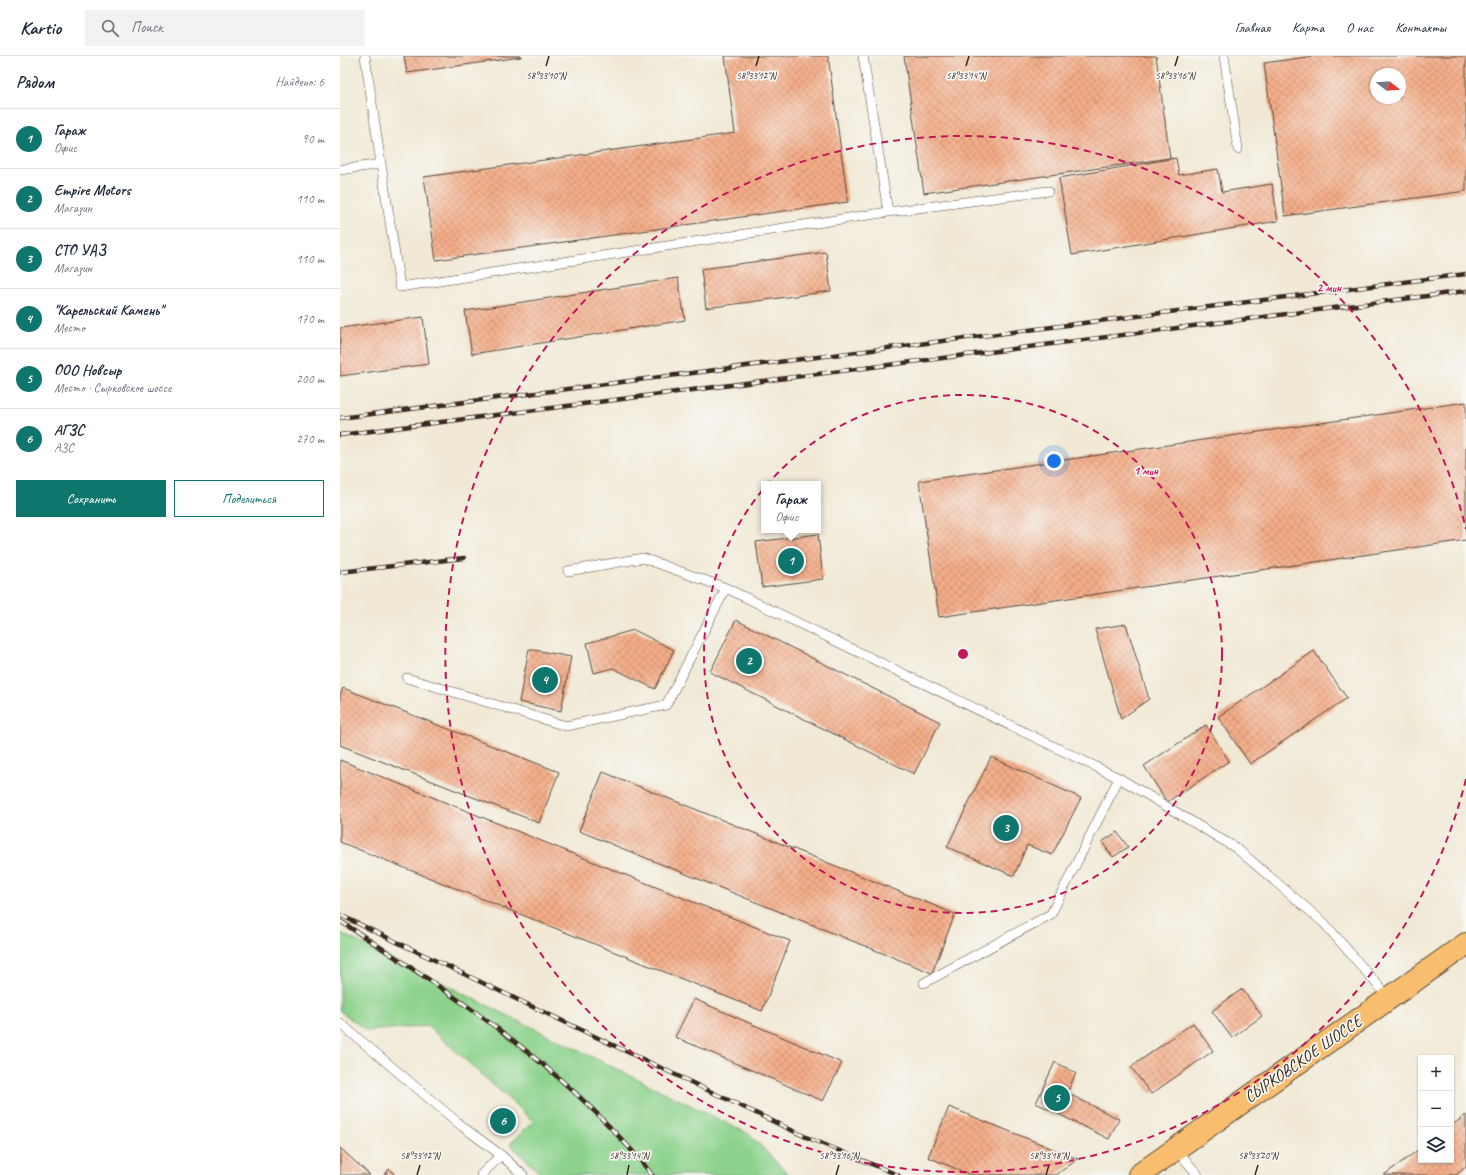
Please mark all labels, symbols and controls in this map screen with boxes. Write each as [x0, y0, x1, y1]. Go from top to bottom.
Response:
search box [85, 10, 365, 46]
text: Kartio [20, 16, 61, 40]
icon: search [99, 17, 121, 39]
text: Поиск [131, 18, 163, 37]
text: Главная [1235, 19, 1270, 36]
text: Карта [1292, 19, 1324, 36]
text: О нас [1346, 19, 1373, 36]
text: Контакты [1395, 19, 1446, 36]
north arrow [1370, 68, 1406, 104]
text: 58°33'10"N [526, 69, 568, 82]
text: 58°33'12"N [736, 69, 778, 82]
text: 58°33'14"N [946, 69, 988, 82]
text: 58°33'16"N [1155, 69, 1197, 82]
text: Рядом [16, 72, 54, 93]
text: Найдено: 6 [276, 74, 324, 90]
text: Гараж [54, 121, 85, 140]
text: 1 [26, 131, 32, 147]
text: 90 m [302, 131, 324, 147]
text: Офис [54, 140, 77, 156]
text: Empire Motors [54, 181, 131, 200]
text: 2 [26, 191, 32, 207]
text: 110 m [296, 191, 324, 207]
text: Магазин [54, 200, 92, 216]
text: СТО УАЗ [54, 241, 106, 260]
text: 3 [26, 251, 32, 267]
text: 110 m [296, 251, 324, 267]
text: Магазин [54, 260, 92, 276]
text: 2 мин [1317, 280, 1342, 296]
text: "Карельский Камень" [54, 301, 163, 320]
text: 4 [26, 311, 32, 327]
text: 170 m [296, 311, 324, 327]
text: Место [54, 320, 85, 336]
text: ООО Новсыр [54, 361, 121, 380]
text: 5 [26, 371, 32, 387]
text: 200 m [296, 371, 324, 387]
text: Место · Сырковское шоссе [54, 380, 171, 396]
text: АГЗС [54, 421, 84, 440]
text: 6 [26, 431, 32, 447]
text: 270 m [296, 431, 324, 447]
text: АЗС [54, 440, 74, 456]
your location [1044, 451, 1064, 471]
text: 1 мин [1134, 463, 1159, 479]
button: Сохранить [16, 480, 166, 517]
button: Поделиться [174, 480, 324, 517]
popup [761, 481, 821, 533]
text: Гараж [775, 490, 807, 509]
text: Офис [775, 509, 798, 525]
pin: 1 [778, 546, 804, 576]
pin: 2 [736, 646, 762, 676]
centre of rings [956, 647, 970, 661]
pin: 4 [532, 665, 558, 695]
pin: 3 [993, 813, 1019, 843]
street label: СЫРКОВСКОЕ ШОССЕ [1240, 1009, 1368, 1107]
map controls [1418, 1055, 1454, 1163]
button: + [1418, 1055, 1454, 1091]
pin: 5 [1044, 1083, 1070, 1113]
button: − [1418, 1091, 1454, 1127]
pin: 6 [490, 1106, 516, 1136]
button: layers [1418, 1127, 1454, 1163]
text: 58°33'12"N [400, 1149, 442, 1162]
text: 58°33'14"N [609, 1149, 651, 1162]
text: 58°33'16"N [819, 1149, 861, 1162]
text: 58°33'18"N [1029, 1149, 1071, 1162]
text: 58°33'20"N [1238, 1149, 1280, 1162]

